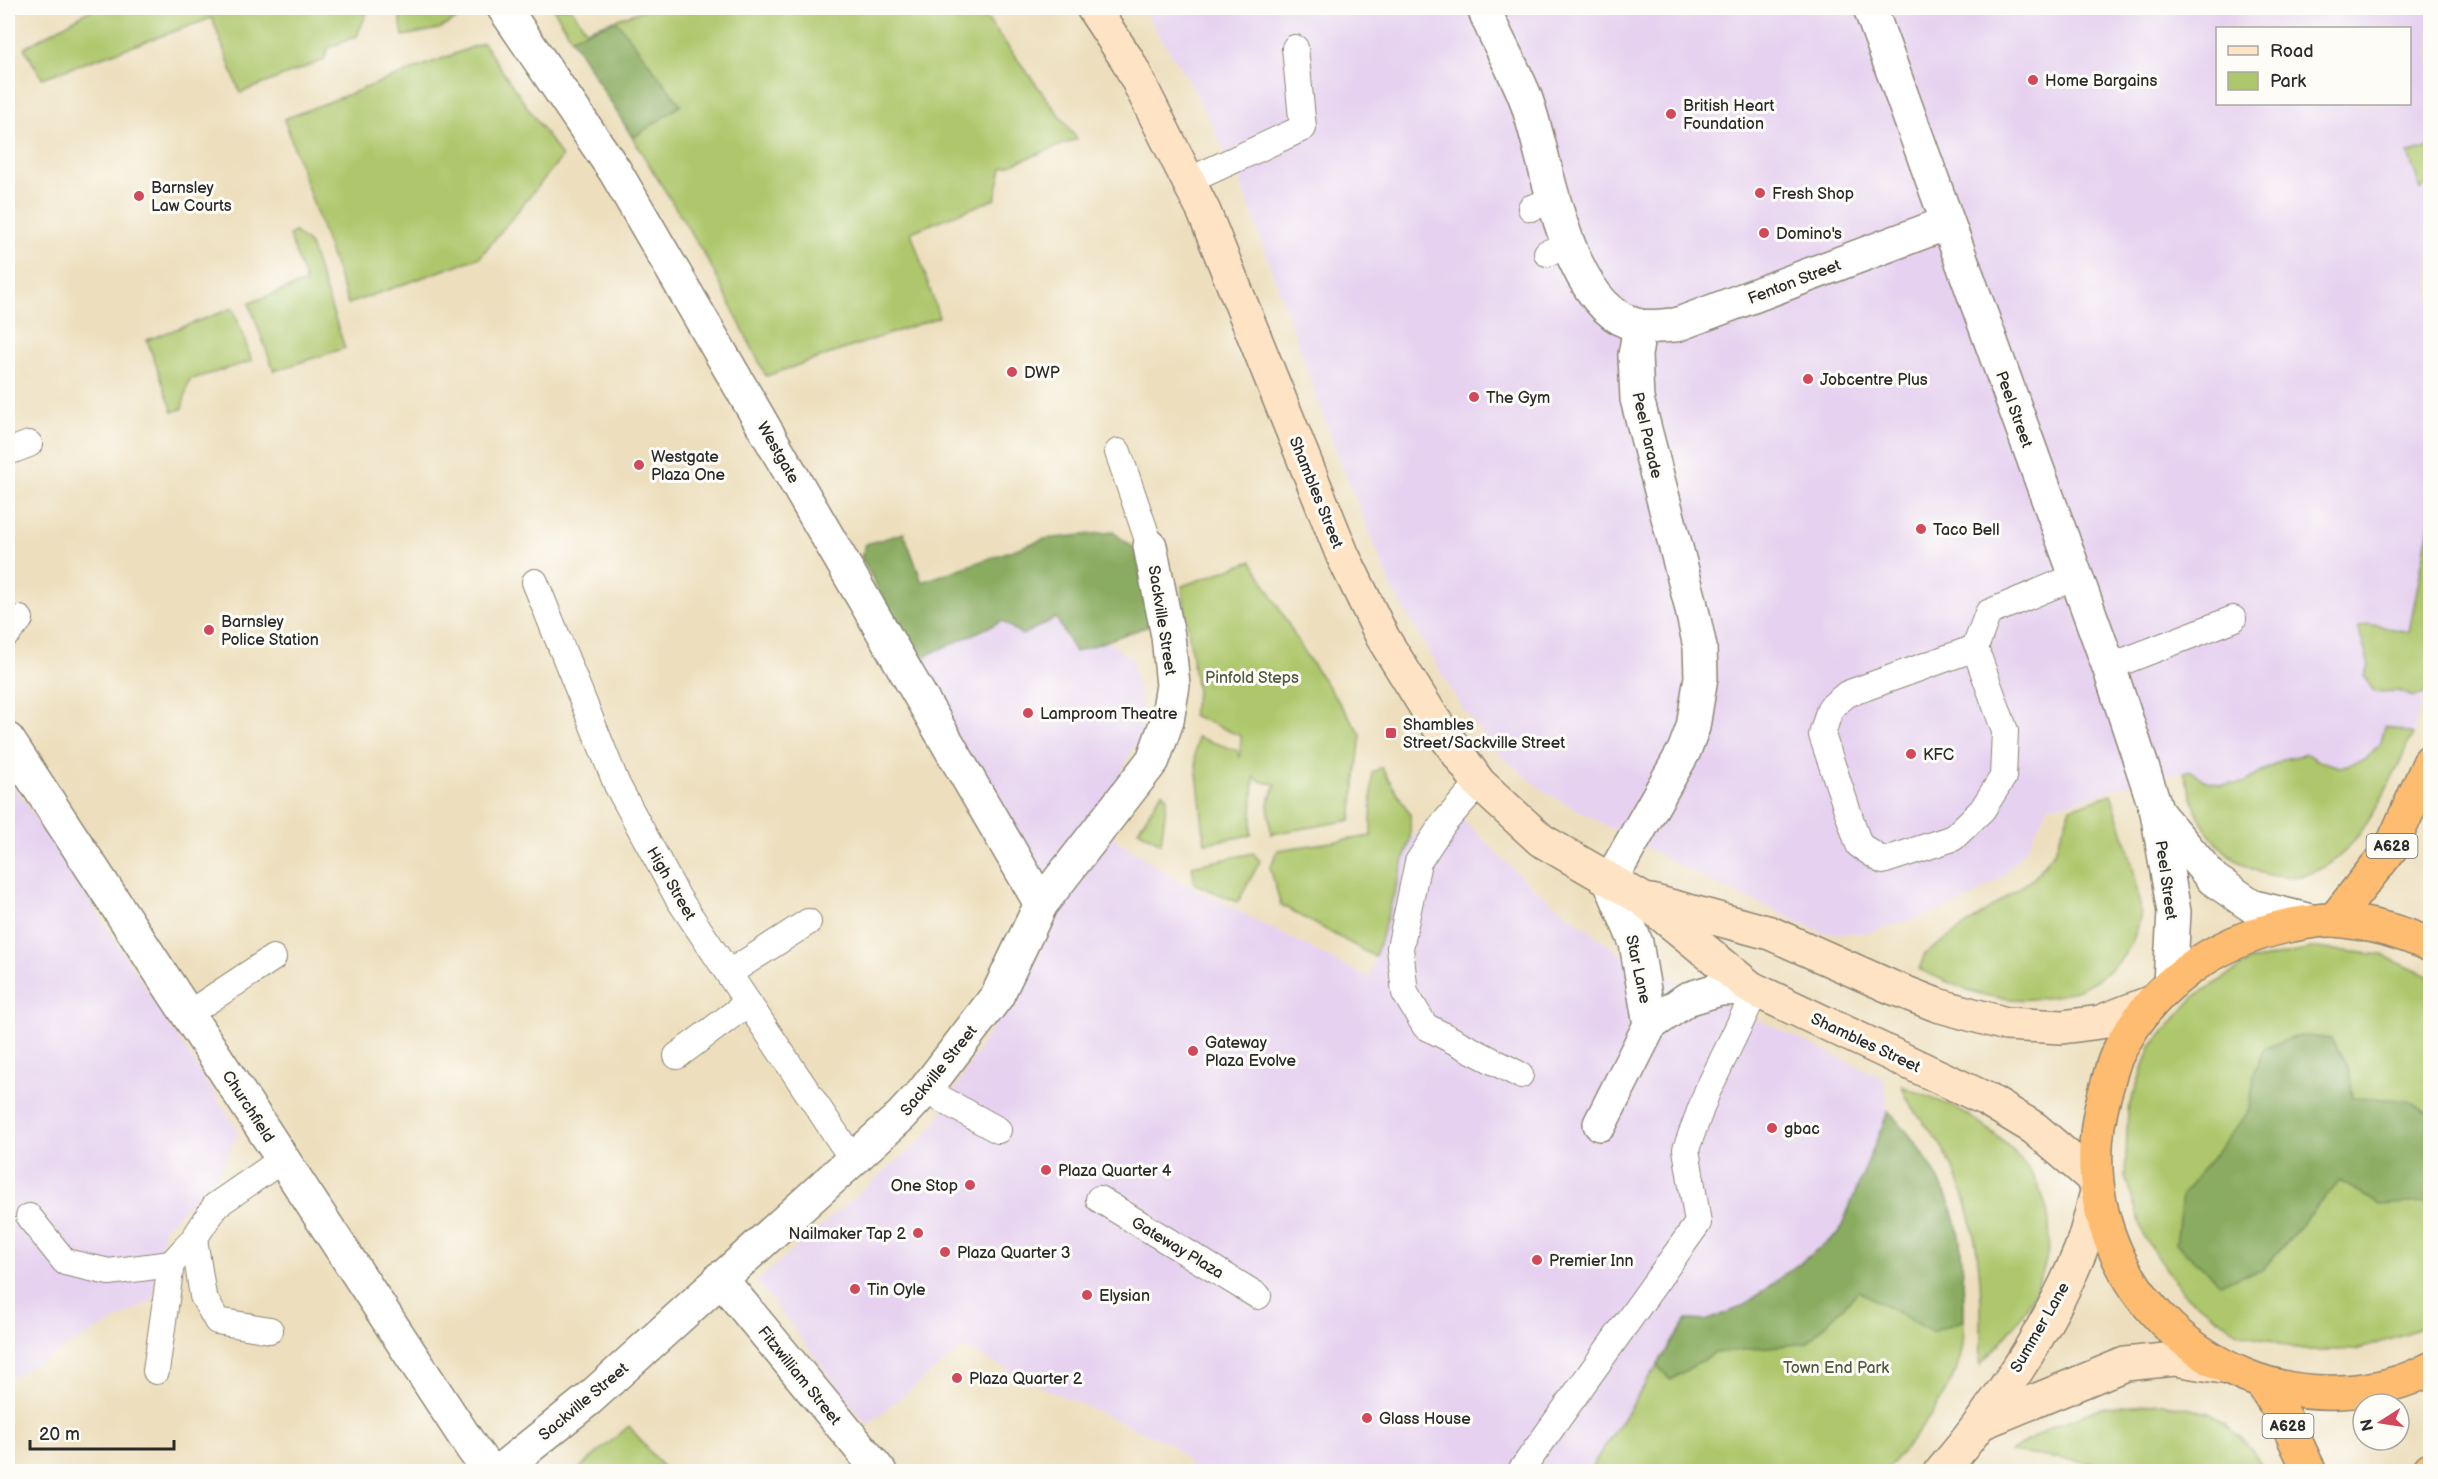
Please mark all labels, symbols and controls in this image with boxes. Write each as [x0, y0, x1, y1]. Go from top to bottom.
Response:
legend [2216, 27, 2411, 105]
text: Road [2270, 41, 2314, 62]
text: Park [2270, 71, 2306, 92]
place label: Home Bargains [2045, 72, 2157, 91]
marker: Home Bargains [2026, 73, 2040, 87]
place label: British Heart Foundation [1683, 97, 1774, 134]
marker: British Heart Foundation [1664, 107, 1678, 121]
place label: Barnsley Law Courts [151, 179, 232, 216]
place label: Fresh Shop [1772, 185, 1854, 204]
marker: Fresh Shop [1753, 186, 1767, 200]
marker: Barnsley Law Courts [132, 189, 146, 203]
place label: Domino's [1776, 225, 1842, 244]
marker: Domino's [1757, 226, 1771, 240]
street label: Fenton Street [1745, 256, 1844, 309]
place label: DWP [1024, 364, 1060, 383]
marker: DWP [1005, 365, 1019, 379]
street label: Peel Street [1991, 369, 2036, 450]
place label: Jobcentre Plus [1820, 371, 1928, 390]
marker: Jobcentre Plus [1801, 372, 1815, 386]
place label: The Gym [1486, 389, 1550, 408]
marker: The Gym [1467, 390, 1481, 404]
street label: Peel Parade [1627, 390, 1666, 481]
street label: Westgate [753, 419, 803, 487]
street label: Shambles Street [1285, 434, 1347, 551]
place label: Westgate Plaza One [651, 448, 726, 485]
marker: Westgate Plaza One [632, 458, 646, 472]
place label: Taco Bell [1933, 521, 2000, 540]
marker: Taco Bell [1914, 522, 1928, 536]
street label: Sackville Street [1143, 564, 1180, 677]
place label: Barnsley Police Station [221, 613, 319, 650]
marker: Barnsley Police Station [202, 623, 216, 637]
park label: Pinfold Steps [1205, 669, 1299, 688]
place label: Lamproom Theatre [1040, 705, 1178, 724]
marker: Lamproom Theatre [1021, 706, 1035, 720]
place label: Shambles Street/Sackville Street [1403, 716, 1565, 753]
marker: Shambles Street/Sackville Street [1384, 726, 1398, 740]
place label: KFC [1923, 746, 1954, 765]
marker: KFC [1904, 747, 1918, 761]
road number: A628 [2366, 834, 2418, 858]
street label: Peel Street [2151, 839, 2180, 921]
street label: High Street [642, 844, 699, 924]
street label: Star Lane [1621, 933, 1654, 1006]
street label: Shambles Street [1808, 1010, 1923, 1077]
street label: Sackville Street [897, 1022, 982, 1120]
place label: Gateway Plaza Evolve [1205, 1034, 1297, 1071]
marker: Gateway Plaza Evolve [1186, 1044, 1200, 1058]
street label: Churchfield [218, 1067, 278, 1146]
place label: gbac [1784, 1120, 1820, 1139]
marker: gbac [1765, 1121, 1779, 1135]
place label: Plaza Quarter 4 [1058, 1162, 1172, 1181]
marker: Plaza Quarter 4 [1039, 1163, 1053, 1177]
place label: One Stop [891, 1177, 958, 1196]
marker: One Stop [963, 1178, 977, 1192]
street label: Gateway Plaza [1128, 1213, 1227, 1283]
place label: Nailmaker Tap 2 [789, 1225, 907, 1244]
marker: Nailmaker Tap 2 [911, 1226, 925, 1240]
place label: Plaza Quarter 3 [957, 1244, 1071, 1263]
marker: Plaza Quarter 3 [938, 1245, 952, 1259]
place label: Premier Inn [1549, 1252, 1634, 1271]
marker: Premier Inn [1530, 1253, 1544, 1267]
street label: Summer Lane [2007, 1279, 2074, 1376]
place label: Tin Oyle [867, 1281, 926, 1300]
marker: Tin Oyle [848, 1282, 862, 1296]
place label: Elysian [1099, 1287, 1150, 1306]
marker: Elysian [1080, 1288, 1094, 1302]
street label: Fitzwilliam Street [753, 1323, 844, 1429]
street label: Sackville Street [535, 1359, 633, 1445]
park label: Town End Park [1783, 1359, 1889, 1378]
place label: Plaza Quarter 2 [969, 1370, 1083, 1389]
marker: Plaza Quarter 2 [950, 1371, 964, 1385]
north arrow [2351, 1392, 2411, 1452]
place label: Glass House [1379, 1410, 1471, 1429]
marker: Glass House [1360, 1411, 1374, 1425]
scale bar [30, 1413, 174, 1451]
road number: A628 [2262, 1414, 2314, 1438]
text: N [2357, 1417, 2378, 1433]
text: 20 m [39, 1424, 80, 1445]

